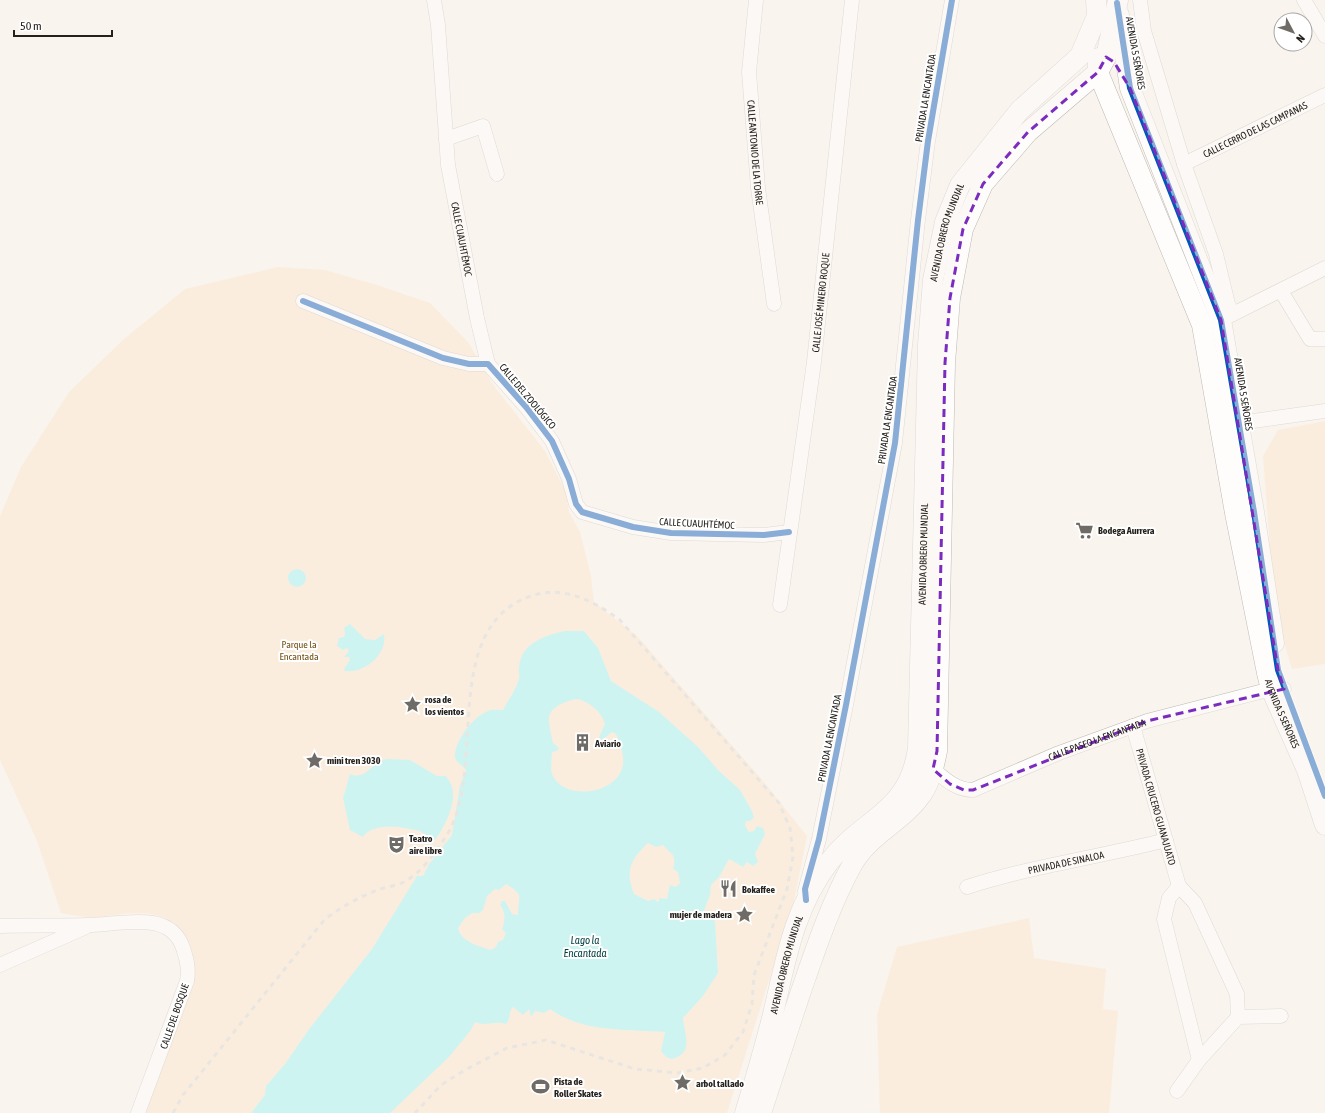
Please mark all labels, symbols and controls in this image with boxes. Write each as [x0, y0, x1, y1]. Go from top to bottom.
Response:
scale bar [14, 12, 112, 38]
north arrow [1273, 12, 1313, 52]
street label: AVENIDA 5 SEÑORES [1124, 16, 1147, 90]
text: 50 m [20, 19, 42, 33]
text: N [1294, 32, 1307, 45]
street label: PRIVADA LA ENCANTADA [913, 53, 938, 143]
street label: CALLE ANTONIO DE LA TORRE [745, 100, 765, 206]
street label: CALLE CERRO DE LAS CAMPANAS [1201, 100, 1309, 160]
street label: AVENIDA OBRERO MUNDIAL [928, 182, 966, 282]
street label: CALLE CUAUHTÉMOC [449, 201, 474, 278]
street label: CALLE JOSÉ MINERO ROQUE [810, 252, 831, 353]
street label: AVENIDA 5 SEÑORES [1232, 357, 1255, 431]
street label: CALLE DEL ZOOLÓGICO [497, 362, 558, 431]
street label: PRIVADA LA ENCANTADA [876, 375, 899, 465]
street label: AVENIDA OBRERO MUNDIAL [917, 503, 930, 605]
street label: CALLE CUAUHTÉMOC [659, 516, 735, 531]
supermarket icon: Bodega Aurrera [1075, 520, 1095, 540]
place label: Bodega Aurrera [1098, 525, 1155, 536]
park label: Parque la Encantada [279, 639, 319, 662]
street label: AVENIDA 5 SEÑORES [1263, 678, 1302, 750]
street label: PRIVADA LA ENCANTADA [816, 693, 843, 783]
place label: rosa de los vientos [425, 694, 464, 717]
place icon: rosa de los vientos [402, 695, 422, 715]
street label: CALLE PASEO LA ENCANTADA [1047, 717, 1147, 763]
building icon: Aviario [572, 733, 592, 753]
place label: Aviario [594, 738, 621, 749]
street label: PRIVADA CRUCERO GUANAJUATO [1134, 747, 1178, 867]
place icon: mini tren 3030 [304, 750, 324, 770]
place label: mini tren 3030 [327, 755, 381, 766]
place label: Teatro aire libre [409, 833, 442, 856]
theatre icon: Teatro aire libre [386, 834, 406, 854]
street label: PRIVADA DE SINALOA [1027, 849, 1105, 876]
restaurant icon: Bokaffee [719, 879, 739, 899]
place label: Bokaffee [742, 884, 775, 895]
place icon: mujer de madera [735, 904, 755, 924]
place label: mujer de madera [670, 909, 732, 920]
street label: AVENIDA OBRERO MUNDIAL [768, 914, 805, 1015]
water label: Lago la Encantada [563, 934, 607, 959]
street label: CALLE DEL BOSQUE [158, 981, 191, 1050]
place icon: arbol tallado [673, 1073, 693, 1093]
place label: Pista de Roller Skates [554, 1076, 602, 1099]
sports icon: Pista de Roller Skates [531, 1077, 551, 1097]
place label: arbol tallado [696, 1078, 744, 1089]

